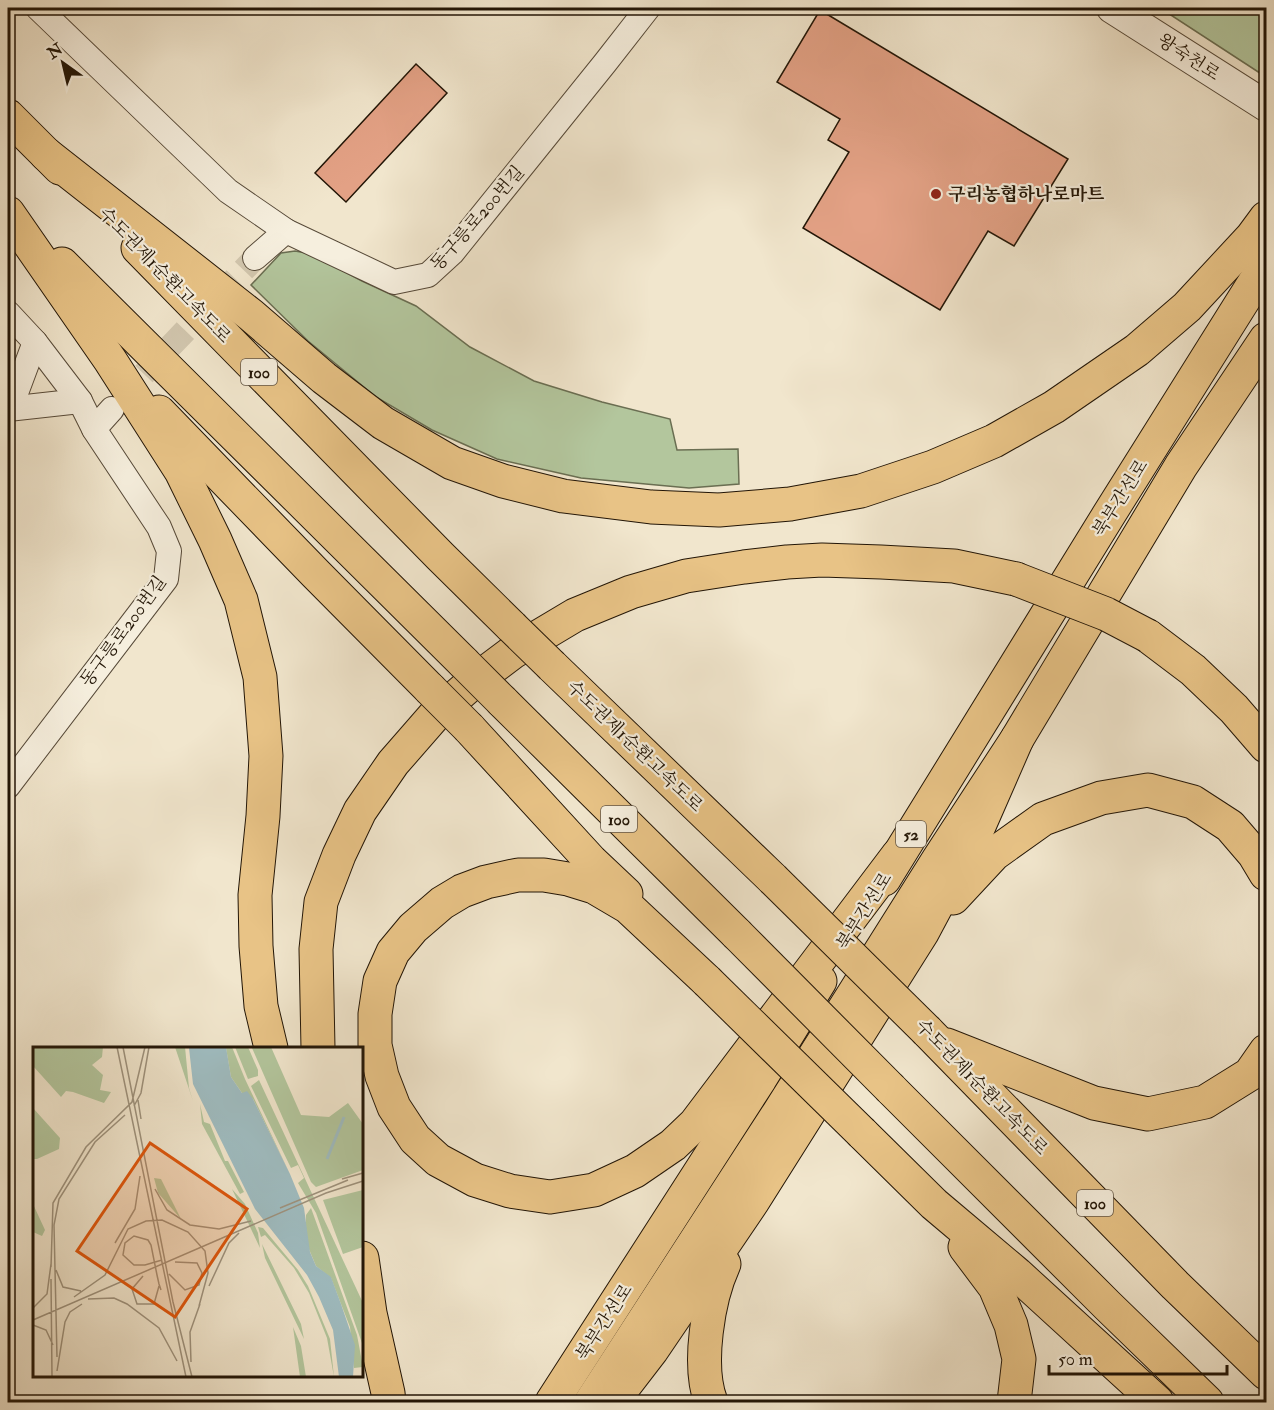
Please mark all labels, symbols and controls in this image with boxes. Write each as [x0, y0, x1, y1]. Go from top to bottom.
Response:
street label: 왕숙천로 [1153, 29, 1224, 86]
north arrow [33, 33, 93, 93]
text: N [43, 39, 67, 64]
street label: 동구릉로200번길 [425, 161, 529, 276]
place label: 구리농협하나로마트 [948, 183, 1105, 206]
marker: 구리농협하나로마트 [929, 187, 943, 201]
street label: 수도권제1순환고속도로 [94, 203, 236, 348]
road number: 100 [241, 359, 277, 385]
street label: 북부간선로 [1088, 455, 1153, 541]
street label: 동구릉로200번길 [75, 571, 171, 691]
street label: 수도권제1순환고속도로 [562, 675, 707, 817]
road number: 100 [601, 806, 637, 832]
road number: 52 [896, 821, 926, 847]
street label: 북부간선로 [832, 868, 897, 954]
street label: 수도권제1순환고속도로 [911, 1015, 1053, 1160]
inset map [33, 1047, 363, 1377]
road number: 100 [1077, 1190, 1113, 1216]
street label: 북부간선로 [571, 1280, 638, 1365]
scale bar [1049, 1338, 1228, 1376]
text: 50 m [1058, 1348, 1093, 1371]

